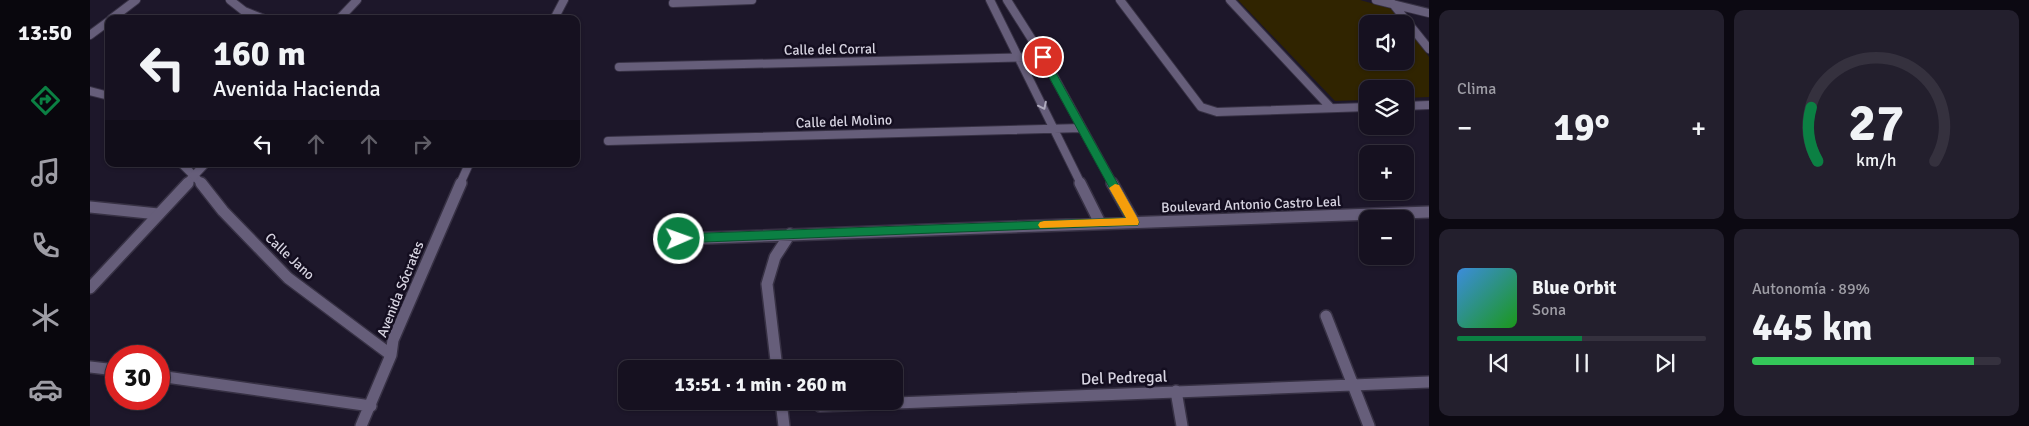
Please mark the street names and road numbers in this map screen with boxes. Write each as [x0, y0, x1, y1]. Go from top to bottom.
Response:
street label: Calle del Corral [784, 40, 876, 59]
street label: Calle del Molino [796, 111, 893, 132]
street label: Boulevard Antonio Castro Leal [1161, 193, 1341, 216]
street label: Calle Jano [261, 229, 318, 284]
street label: Avenida Sócrates [373, 239, 427, 340]
street label: Del Pedregal [1080, 366, 1168, 390]

